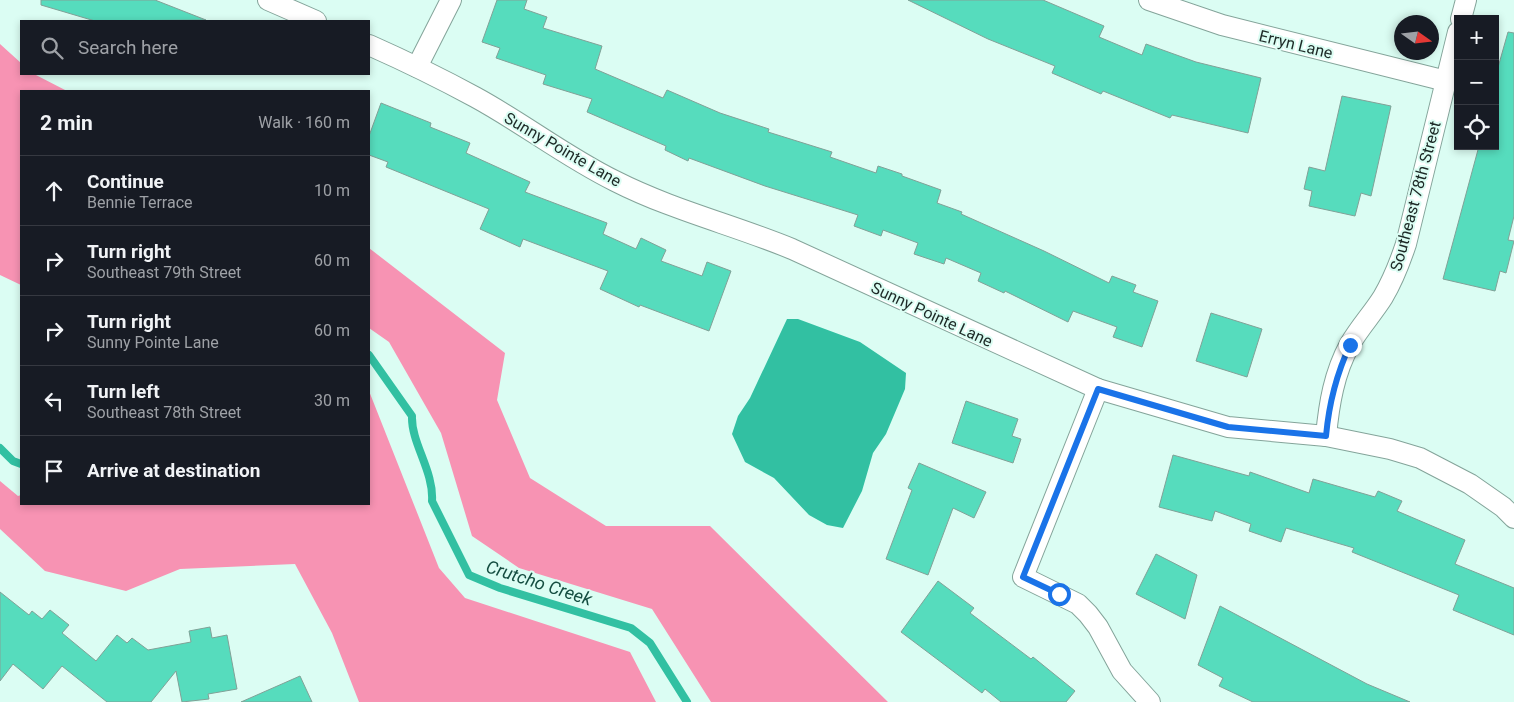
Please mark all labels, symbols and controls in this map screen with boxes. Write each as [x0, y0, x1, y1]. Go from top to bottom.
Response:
north arrow [1394, 15, 1439, 60]
map controls [1454, 15, 1499, 150]
button: + [1454, 15, 1499, 60]
search box [20, 20, 370, 75]
street label: Erryn Lane [1257, 26, 1335, 63]
icon: search [38, 34, 66, 62]
text: Search here [78, 36, 178, 59]
button: − [1454, 60, 1499, 105]
button: locate [1454, 105, 1499, 150]
street label: Sunny Pointe Lane [501, 108, 625, 191]
text: 2 min [40, 111, 93, 135]
text: Walk · 160 m [258, 113, 350, 132]
street label: Southeast 78th Street [1386, 119, 1445, 273]
text: Continue [87, 170, 164, 193]
icon: ahead [40, 177, 68, 205]
text: 10 m [314, 181, 350, 200]
text: Bennie Terrace [87, 193, 193, 212]
text: Turn right [87, 240, 171, 263]
icon: right [40, 247, 68, 275]
text: 60 m [314, 251, 350, 270]
text: Southeast 79th Street [87, 263, 241, 282]
street label: Sunny Pointe Lane [868, 278, 995, 351]
text: Turn right [87, 310, 171, 333]
icon: right [40, 317, 68, 345]
text: 60 m [314, 321, 350, 340]
text: Sunny Pointe Lane [87, 333, 219, 352]
route end [1339, 334, 1362, 357]
text: Turn left [87, 380, 160, 403]
icon: left [40, 387, 68, 415]
text: 30 m [314, 391, 350, 410]
text: Southeast 78th Street [87, 403, 241, 422]
icon: arrive [40, 457, 68, 485]
text: Arrive at destination [87, 459, 260, 482]
water label: Crutcho Creek [483, 556, 596, 610]
route start [1048, 583, 1071, 606]

